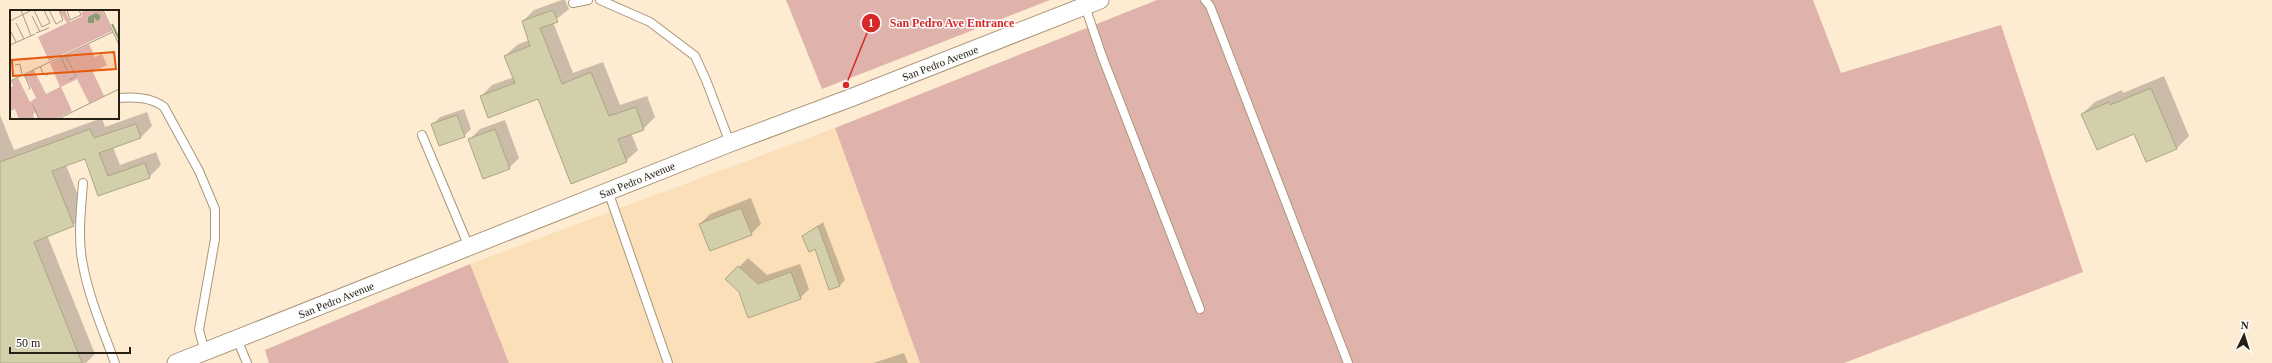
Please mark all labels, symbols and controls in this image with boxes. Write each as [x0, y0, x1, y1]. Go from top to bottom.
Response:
inset map [10, 10, 119, 119]
callout: San Pedro Ave Entrance [861, 11, 1022, 35]
text: 1 [868, 16, 874, 30]
text: San Pedro Ave Entrance [890, 16, 1015, 30]
street label: San Pedro Avenue [900, 43, 980, 83]
street label: San Pedro Avenue [597, 159, 677, 201]
street label: San Pedro Avenue [296, 279, 376, 321]
north arrow [2224, 315, 2264, 355]
text: N [2240, 319, 2249, 331]
scale bar [10, 329, 130, 355]
text: 50 m [16, 336, 41, 350]

